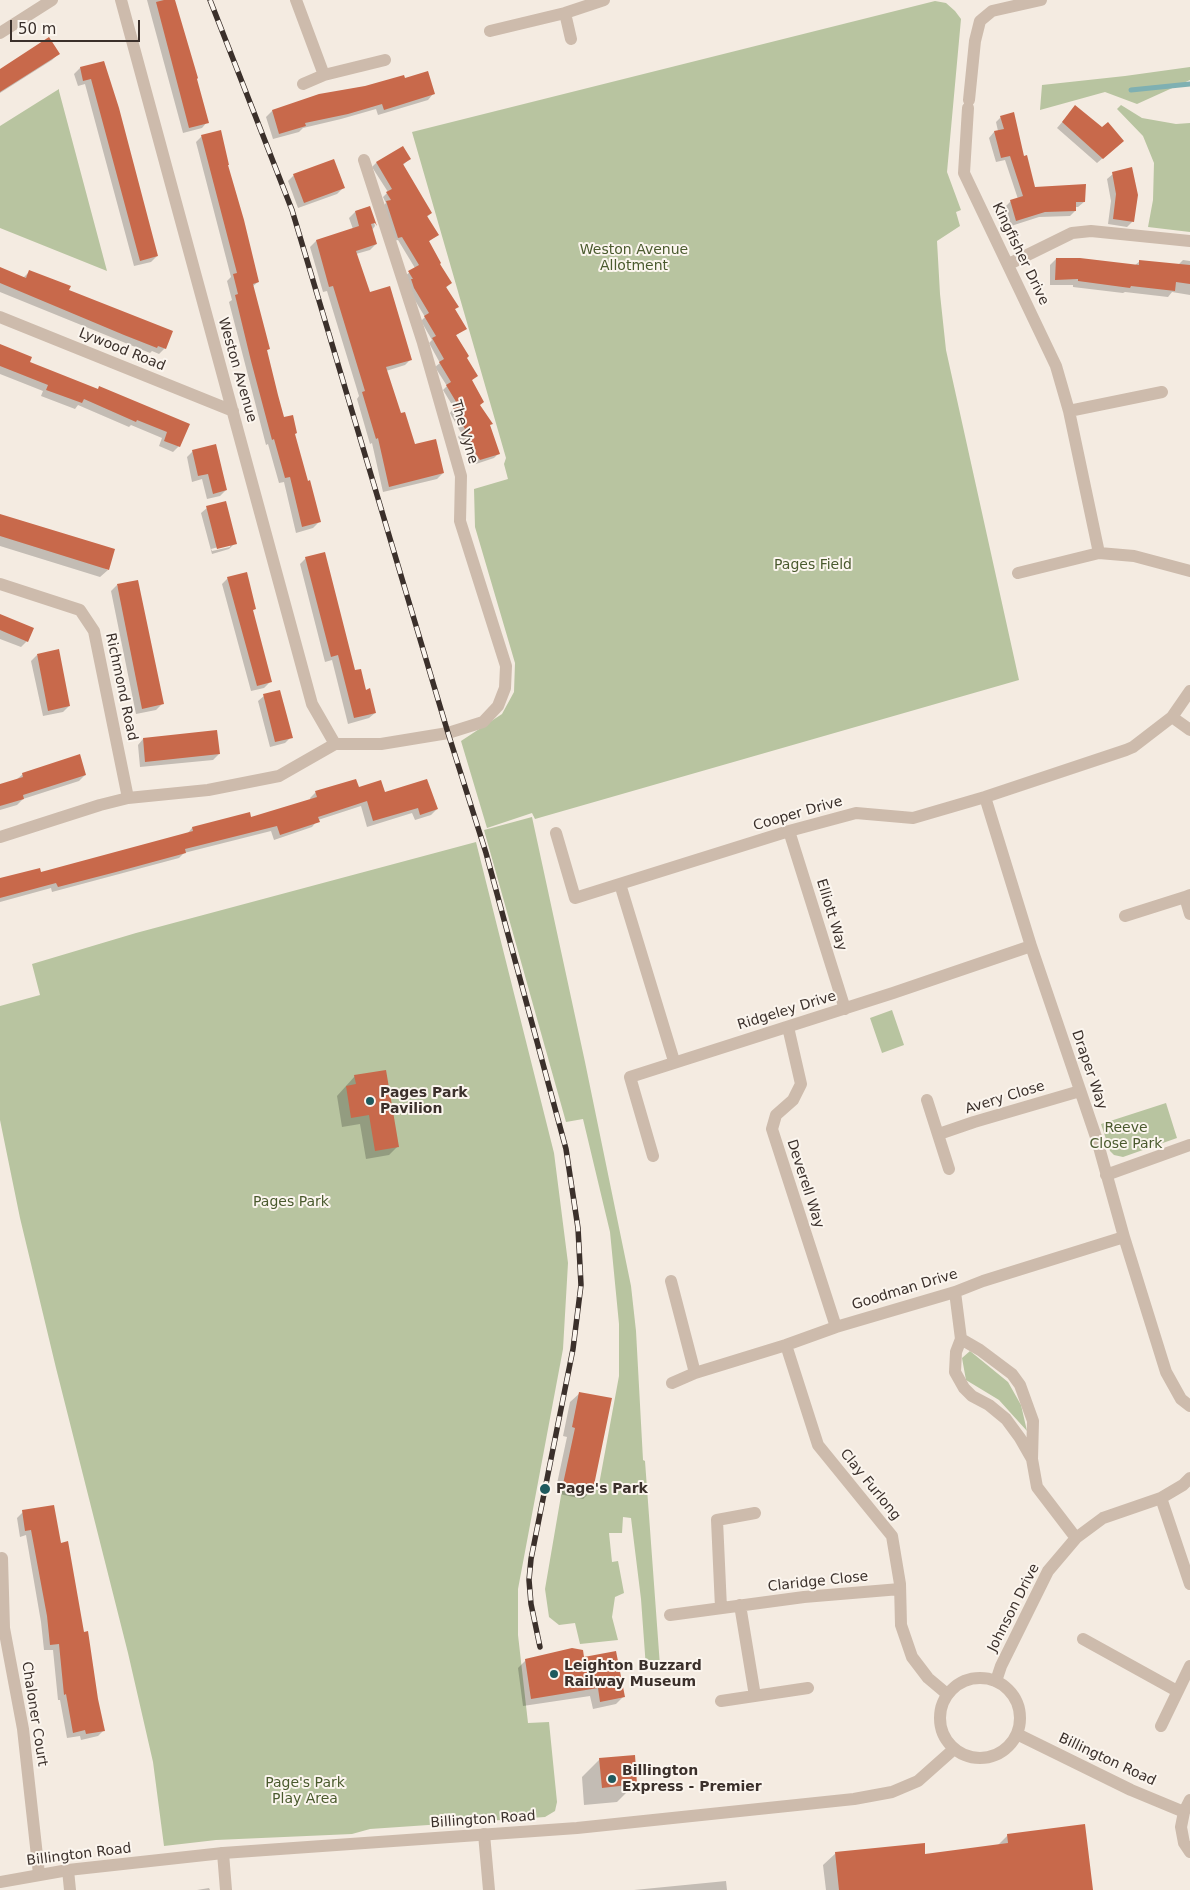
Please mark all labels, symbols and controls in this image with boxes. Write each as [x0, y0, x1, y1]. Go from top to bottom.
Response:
scale bar [12, 10, 142, 42]
text: 50 m [18, 20, 56, 38]
street label: Kingfisher Drive [988, 200, 1052, 308]
park label: Weston Avenue Allotment [580, 242, 688, 274]
street label: Weston Avenue [214, 316, 260, 424]
street label: Lywood Road [76, 325, 168, 375]
street label: The Vyne [447, 398, 481, 466]
park label: Pages Field [774, 557, 852, 573]
street label: Richmond Road [101, 632, 141, 742]
street label: Cooper Drive [751, 793, 845, 835]
street label: Elliott Way [812, 877, 850, 953]
street label: Ridgeley Drive [736, 988, 838, 1034]
street label: Draper Way [1068, 1028, 1110, 1112]
street label: Avery Close [963, 1078, 1047, 1118]
place label: Pages Park Pavilion [380, 1085, 468, 1118]
marker: Pages Park Pavilion [364, 1095, 376, 1107]
park label: Reeve Close Park [1090, 1120, 1162, 1152]
street label: Deverell Way [783, 1137, 827, 1231]
park label: Pages Park [253, 1194, 329, 1210]
street label: Goodman Drive [850, 1266, 960, 1314]
street label: Clay Furlong [836, 1446, 904, 1524]
place label: Page's Park [556, 1481, 648, 1497]
marker: Page's Park [538, 1482, 552, 1496]
street label: Johnson Drive [985, 1561, 1043, 1655]
street label: Claridge Close [767, 1568, 869, 1596]
place label: Leighton Buzzard Railway Museum [564, 1658, 702, 1690]
street label: Chaloner Court [17, 1660, 51, 1768]
marker: Leighton Buzzard Railway Museum [548, 1668, 560, 1680]
street label: Billington Road [1056, 1730, 1158, 1790]
place label: Billington Express - Premier [622, 1763, 762, 1795]
marker: Billington Express - Premier [606, 1773, 618, 1785]
park label: Page's Park Play Area [265, 1775, 345, 1808]
street label: Billington Road [430, 1808, 536, 1832]
street label: Billington Road [26, 1840, 132, 1870]

